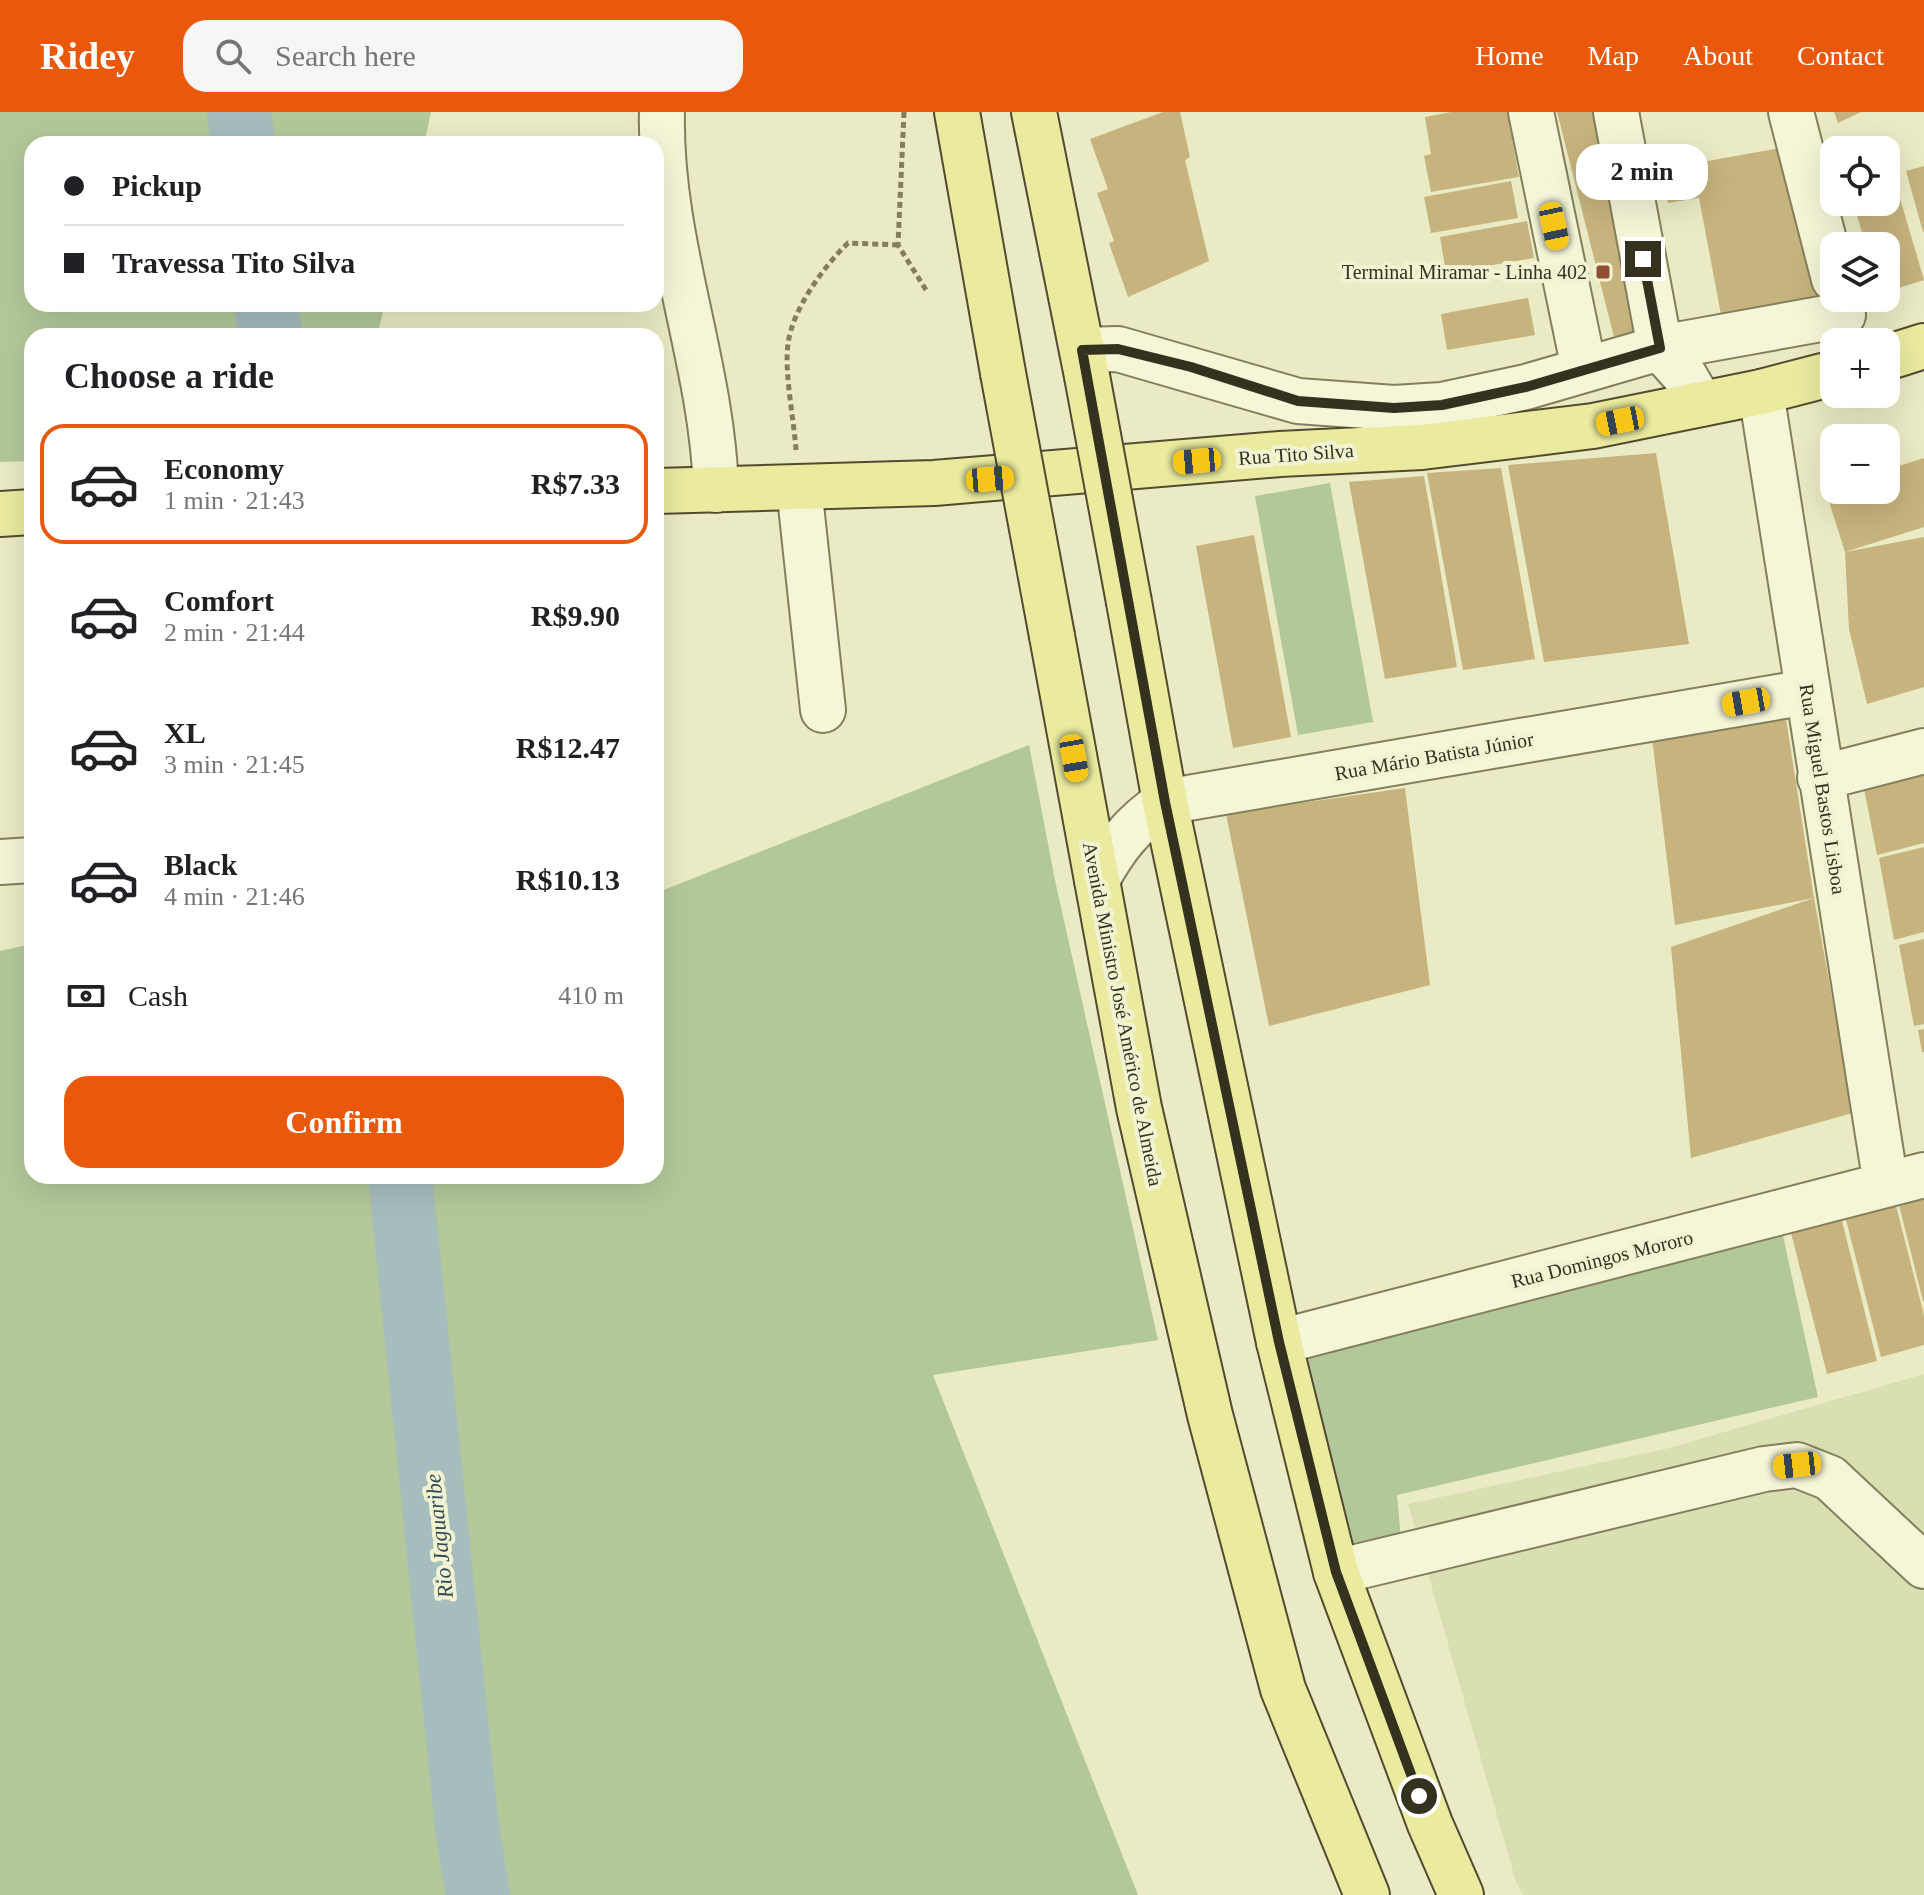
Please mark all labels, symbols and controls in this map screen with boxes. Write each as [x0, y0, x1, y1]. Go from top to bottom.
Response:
search box [183, 20, 743, 92]
icon: search [211, 34, 255, 78]
text: Ridey [40, 35, 135, 77]
text: Search here [275, 39, 416, 72]
text: Home [1475, 40, 1544, 71]
text: Map [1588, 40, 1639, 71]
text: About [1683, 40, 1753, 71]
text: Contact [1797, 40, 1884, 71]
map controls [1820, 136, 1900, 504]
button: locate [1820, 136, 1900, 216]
callout: 2 min [1577, 143, 1709, 199]
text: 2 min [1611, 157, 1673, 186]
text: Pickup [112, 169, 202, 202]
car [1537, 200, 1571, 252]
button: layers [1820, 232, 1900, 312]
route end [1625, 241, 1661, 277]
text: Travessa Tito Silva [112, 246, 355, 279]
place label: Terminal Miramar - Linha 402 [1342, 261, 1587, 283]
marker: Terminal Miramar - Linha 402 [1594, 263, 1612, 281]
button: + [1820, 328, 1900, 408]
text: Choose a ride [64, 356, 274, 396]
car [1594, 405, 1646, 437]
button: − [1820, 424, 1900, 504]
street label: Rua Tito Silva [1238, 439, 1355, 469]
car [1172, 447, 1222, 475]
icon: car [68, 448, 140, 520]
text: Economy [164, 452, 284, 485]
car [965, 465, 1015, 493]
text: R$7.33 [531, 467, 620, 500]
text: 1 min · 21:43 [164, 486, 305, 515]
icon: car [68, 580, 140, 652]
text: Comfort [164, 584, 274, 617]
text: R$9.90 [531, 599, 620, 632]
text: 2 min · 21:44 [164, 618, 305, 647]
street label: Rua Miguel Bastos Lisboa [1795, 682, 1851, 896]
car [1720, 686, 1772, 718]
icon: car [68, 712, 140, 784]
text: XL [164, 716, 206, 749]
street label: Rua Mário Batista Júnior [1333, 728, 1536, 784]
text: R$12.47 [516, 731, 620, 764]
car [1058, 732, 1090, 784]
text: 3 min · 21:45 [164, 750, 305, 779]
street label: Avenida Ministro José Américo de Almeida [1079, 840, 1167, 1188]
icon: car [68, 844, 140, 916]
text: Black [164, 848, 237, 881]
text: R$10.13 [516, 863, 620, 896]
text: 4 min · 21:46 [164, 882, 305, 911]
icon: cash [64, 974, 108, 1018]
text: Cash [128, 979, 188, 1012]
text: 410 m [558, 981, 624, 1010]
button: Confirm [64, 1076, 624, 1168]
street label: Rua Domingos Mororo [1509, 1226, 1695, 1293]
car [1772, 1451, 1822, 1479]
water label: Rio Jaguaribe [420, 1472, 458, 1601]
route start [1401, 1778, 1437, 1814]

